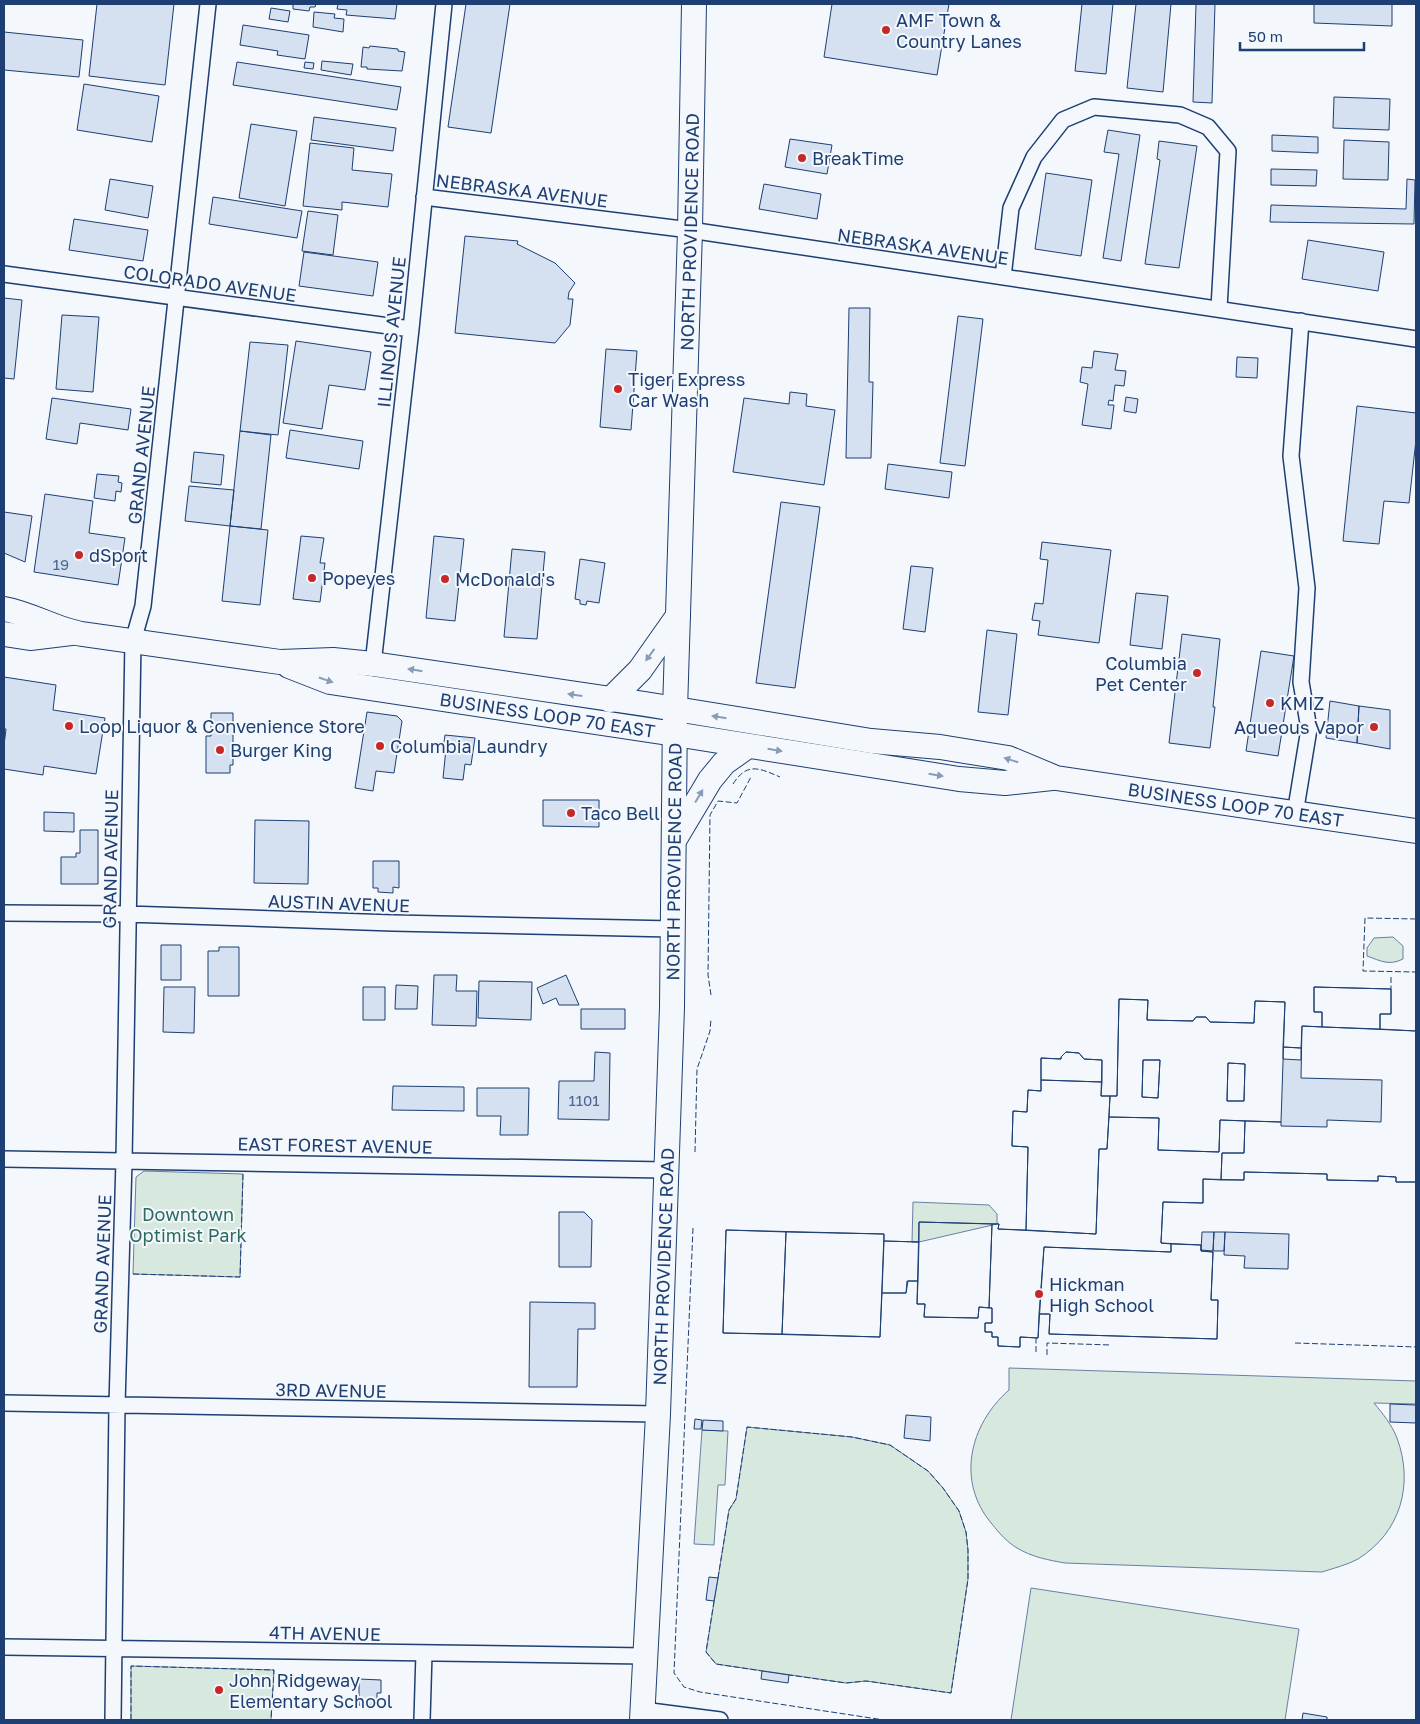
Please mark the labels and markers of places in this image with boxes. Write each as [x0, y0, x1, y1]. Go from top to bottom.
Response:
place label: AMF Town & Country Lanes [896, 9, 1022, 52]
marker: AMF Town & Country Lanes [880, 24, 892, 36]
place label: BreakTime [812, 147, 904, 169]
marker: BreakTime [796, 152, 808, 164]
place label: Tiger Express Car Wash [628, 368, 745, 411]
marker: Tiger Express Car Wash [612, 383, 624, 395]
place label: dSport [89, 544, 148, 566]
marker: dSport [73, 549, 85, 561]
place label: Popeyes [322, 567, 395, 589]
place label: McDonald's [455, 568, 555, 590]
marker: Popeyes [306, 572, 318, 584]
marker: McDonald's [439, 573, 451, 585]
place label: Columbia Pet Center [1095, 652, 1187, 695]
marker: Columbia Pet Center [1191, 667, 1203, 679]
place label: KMIZ [1280, 692, 1324, 714]
marker: KMIZ [1264, 697, 1276, 709]
place label: Loop Liquor & Convenience Store [79, 715, 365, 737]
place label: Aqueous Vapor [1234, 716, 1364, 738]
marker: Loop Liquor & Convenience Store [63, 720, 75, 732]
marker: Aqueous Vapor [1368, 721, 1380, 733]
place label: Columbia Laundry [390, 735, 547, 757]
place label: Burger King [230, 739, 332, 761]
marker: Columbia Laundry [374, 740, 386, 752]
marker: Burger King [214, 744, 226, 756]
place label: Taco Bell [581, 802, 660, 824]
marker: Taco Bell [565, 807, 577, 819]
place label: Hickman High School [1049, 1273, 1154, 1316]
marker: Hickman High School [1033, 1288, 1045, 1300]
place label: John Ridgeway Elementary School [229, 1669, 393, 1712]
marker: John Ridgeway Elementary School [213, 1684, 225, 1696]

